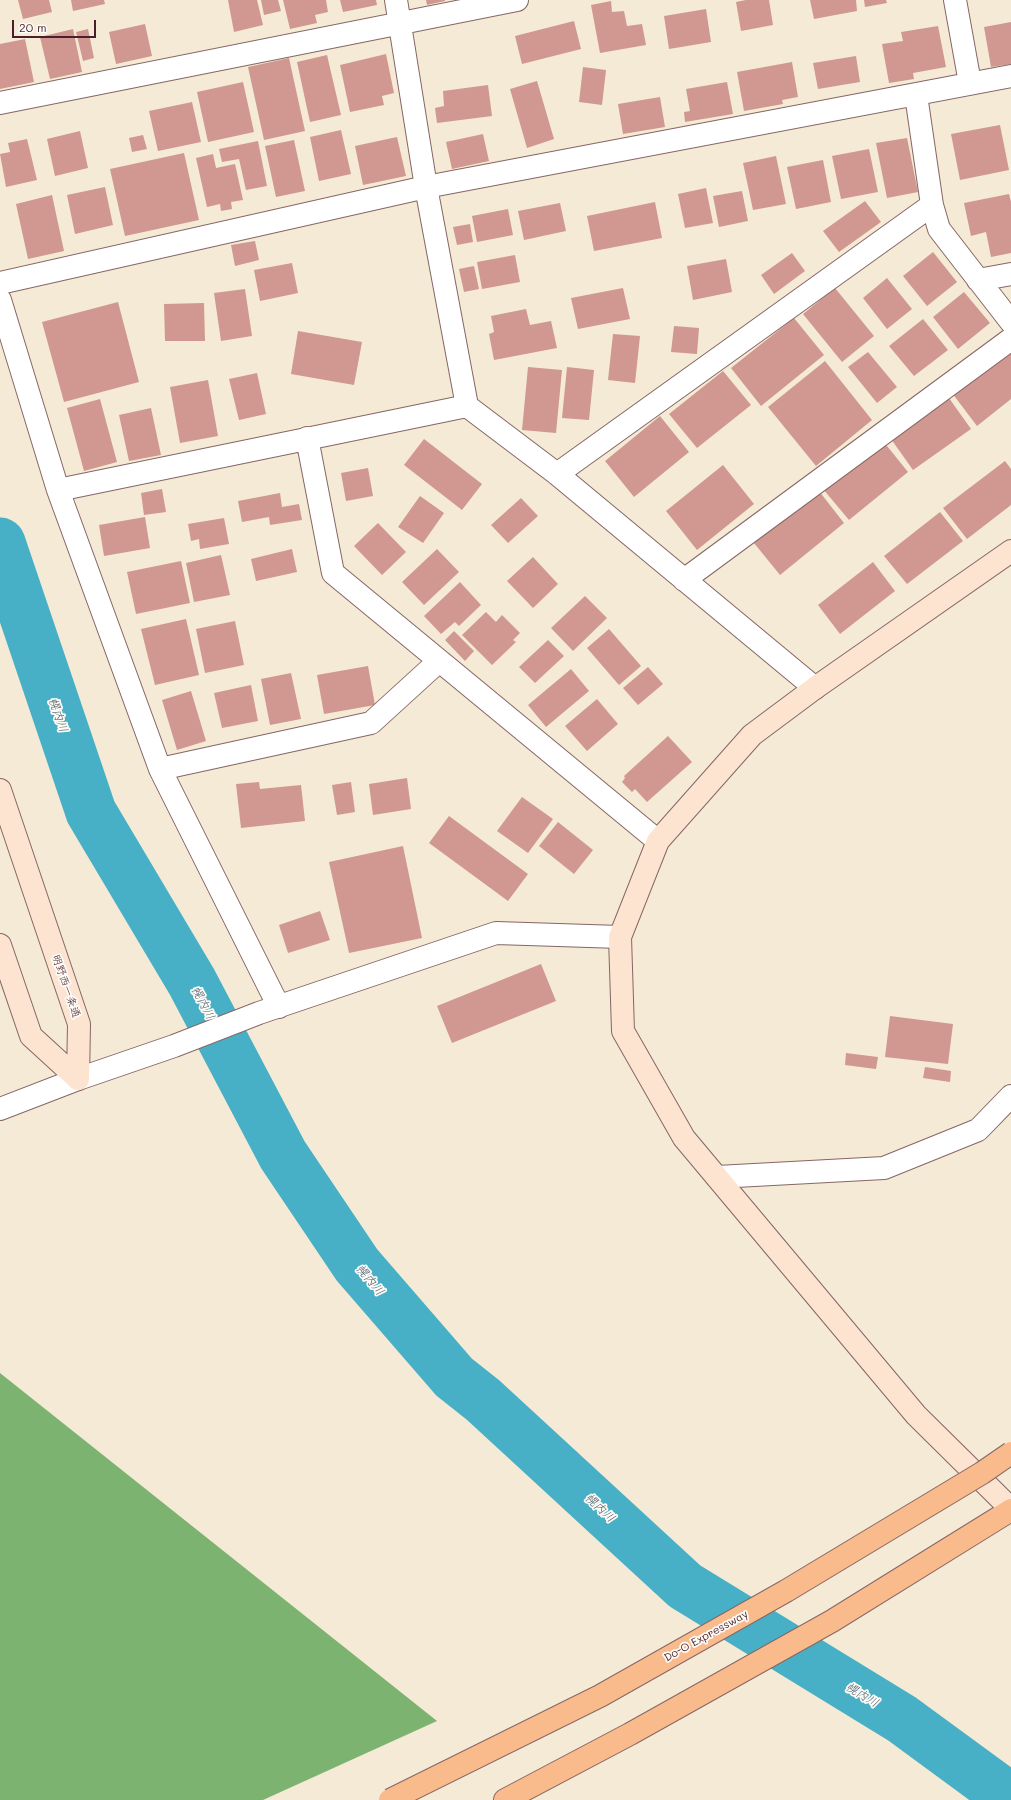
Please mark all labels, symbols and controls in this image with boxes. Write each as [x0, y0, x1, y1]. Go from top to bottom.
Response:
scale bar [14, 12, 98, 38]
text: 20 m [19, 19, 47, 35]
water label: 幌内川 [45, 696, 71, 734]
street label: 明野西一条通 [49, 953, 83, 1019]
water label: 幌内川 [188, 984, 218, 1022]
water label: 幌内川 [353, 1262, 387, 1298]
water label: 幌内川 [582, 1490, 618, 1526]
street label: Do-O Expressway [662, 1607, 750, 1665]
water label: 幌内川 [843, 1680, 881, 1710]

